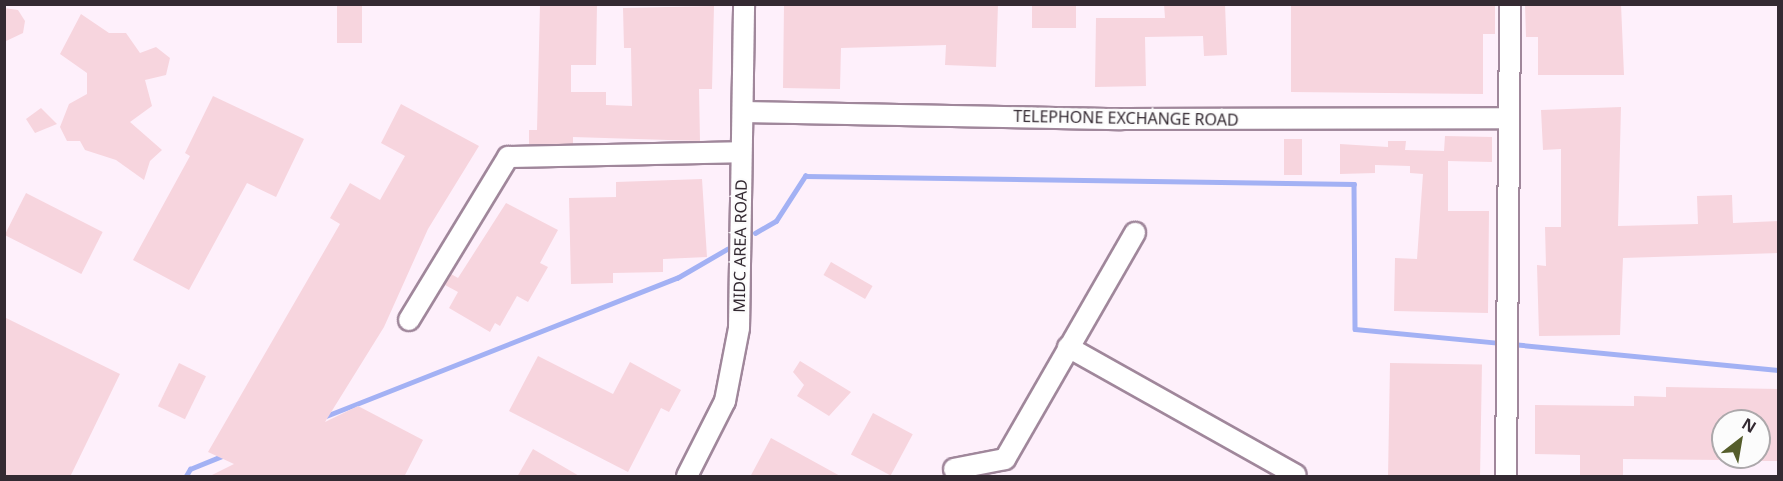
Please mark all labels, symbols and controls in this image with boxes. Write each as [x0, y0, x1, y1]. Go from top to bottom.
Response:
street label: TELEPHONE EXCHANGE ROAD [1013, 106, 1239, 130]
street label: MIDC AREA ROAD [729, 179, 751, 313]
north arrow [1711, 409, 1771, 469]
text: N [1738, 413, 1760, 438]

